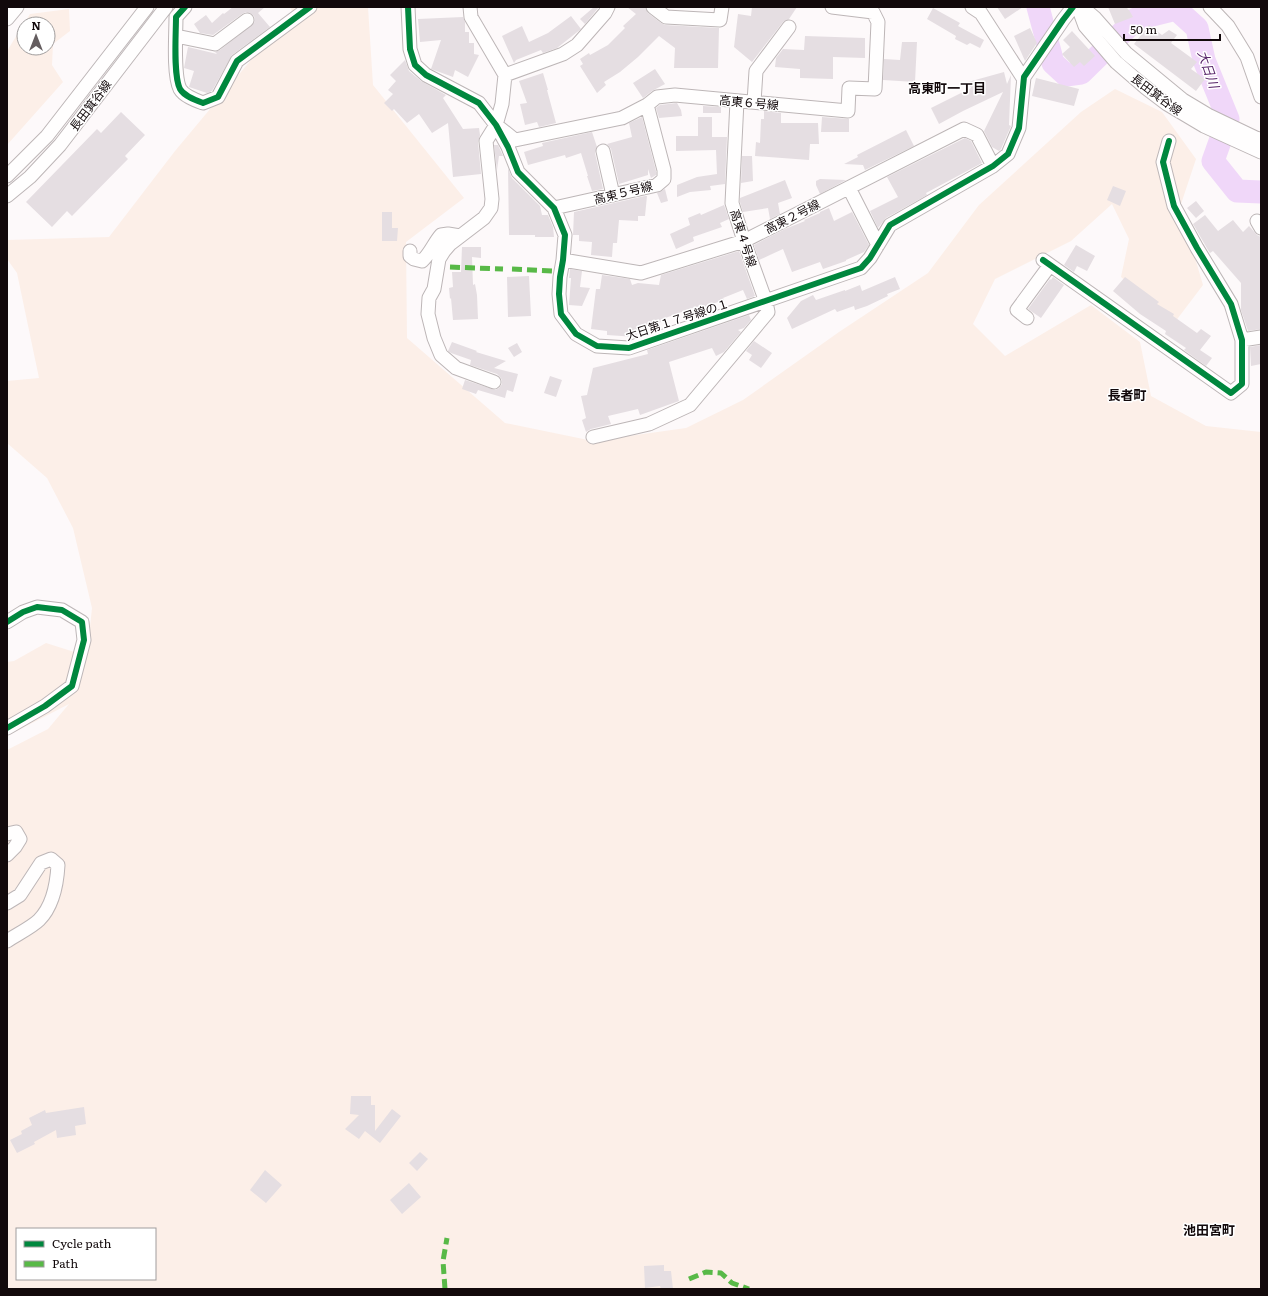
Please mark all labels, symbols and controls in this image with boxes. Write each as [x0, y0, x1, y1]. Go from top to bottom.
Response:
north arrow [16, 16, 56, 56]
scale bar [1124, 16, 1220, 42]
text: N [31, 17, 41, 33]
text: 50 m [1130, 20, 1157, 38]
water label: 大日川 [1194, 47, 1225, 92]
street label: 長田箕谷線 [1128, 69, 1186, 119]
street label: 長田箕谷線 [65, 76, 115, 134]
district label: 高東町一丁目 [908, 78, 986, 97]
street label: 高東６号線 [718, 90, 780, 114]
street label: 高東５号線 [592, 176, 654, 208]
street label: 高東２号線 [761, 194, 823, 238]
street label: 高東４号線 [726, 207, 762, 269]
street label: 大日第１７号線の１ [623, 294, 731, 344]
district label: 長者町 [1107, 385, 1147, 404]
district label: 池田宮町 [1183, 1220, 1235, 1239]
legend [16, 1228, 156, 1280]
text: Cycle path [52, 1234, 112, 1252]
text: Path [52, 1254, 78, 1272]

